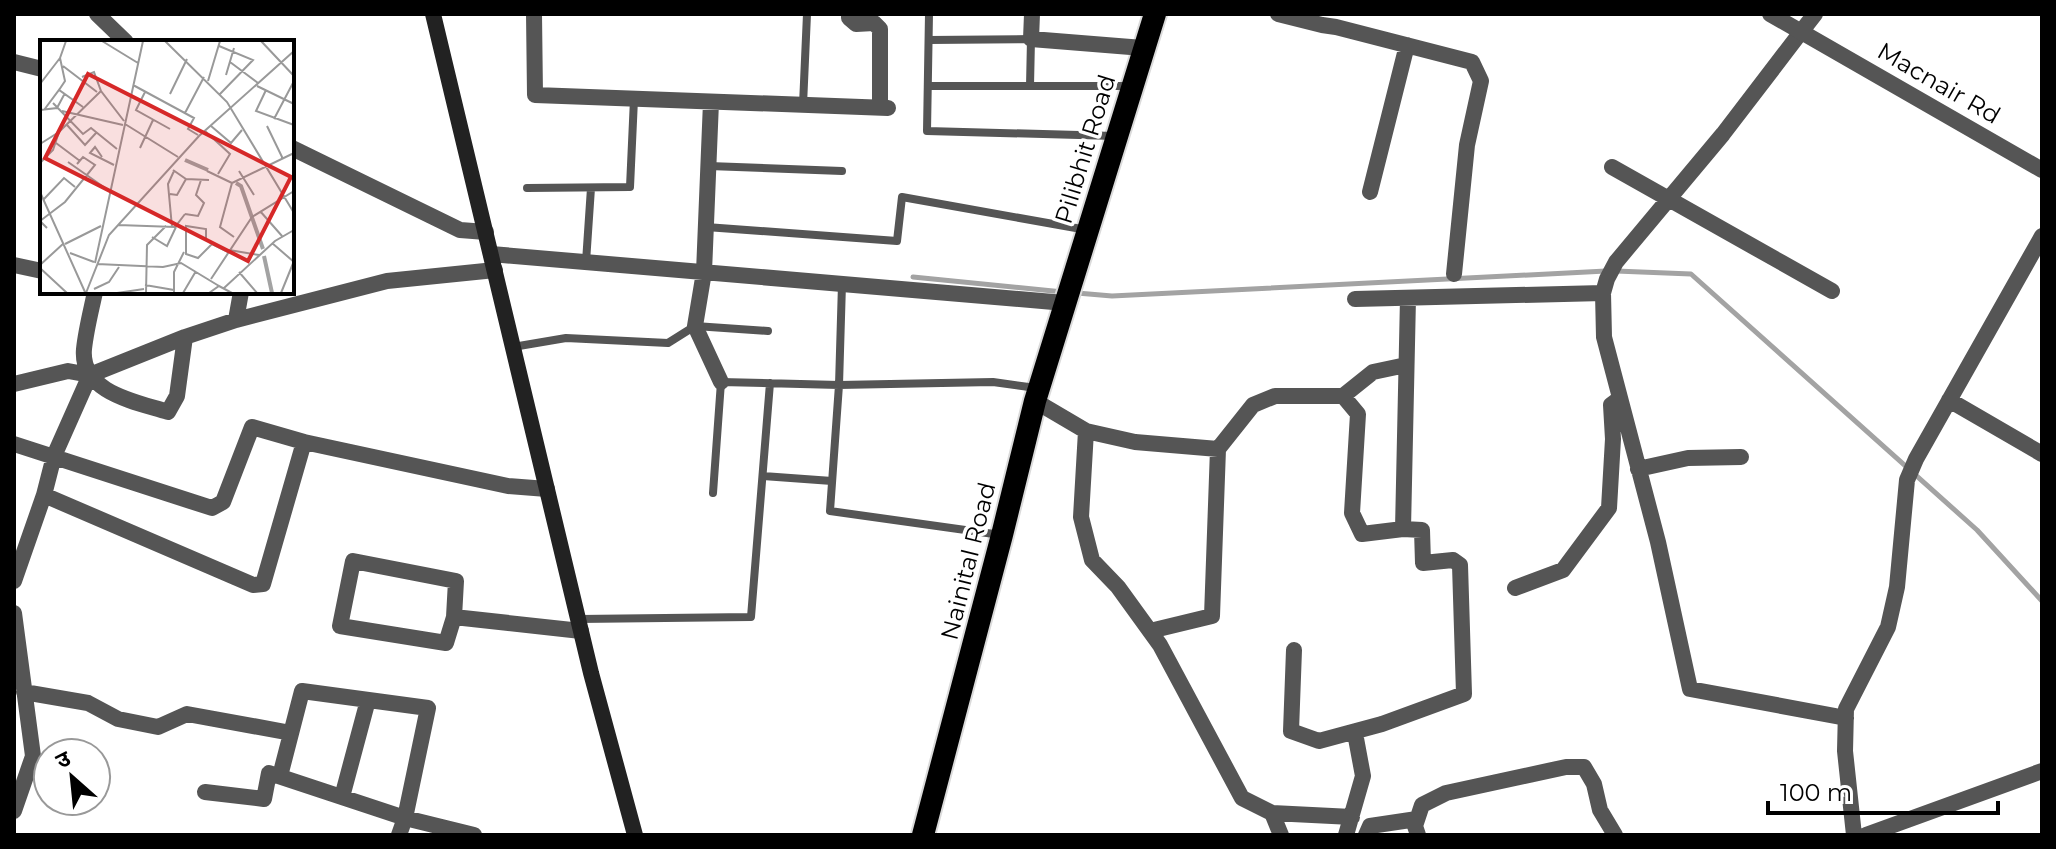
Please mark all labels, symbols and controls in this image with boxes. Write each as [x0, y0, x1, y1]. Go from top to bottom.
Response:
street label: Macnair Rd [1872, 36, 2006, 130]
inset map [40, 40, 294, 294]
street label: Pilibhit Road [1049, 71, 1121, 227]
street label: Nainital Road [934, 479, 1002, 643]
north arrow [32, 737, 112, 817]
text: उ [51, 744, 76, 775]
scale bar [1768, 765, 1998, 815]
text: 100 m [1780, 778, 1852, 807]

